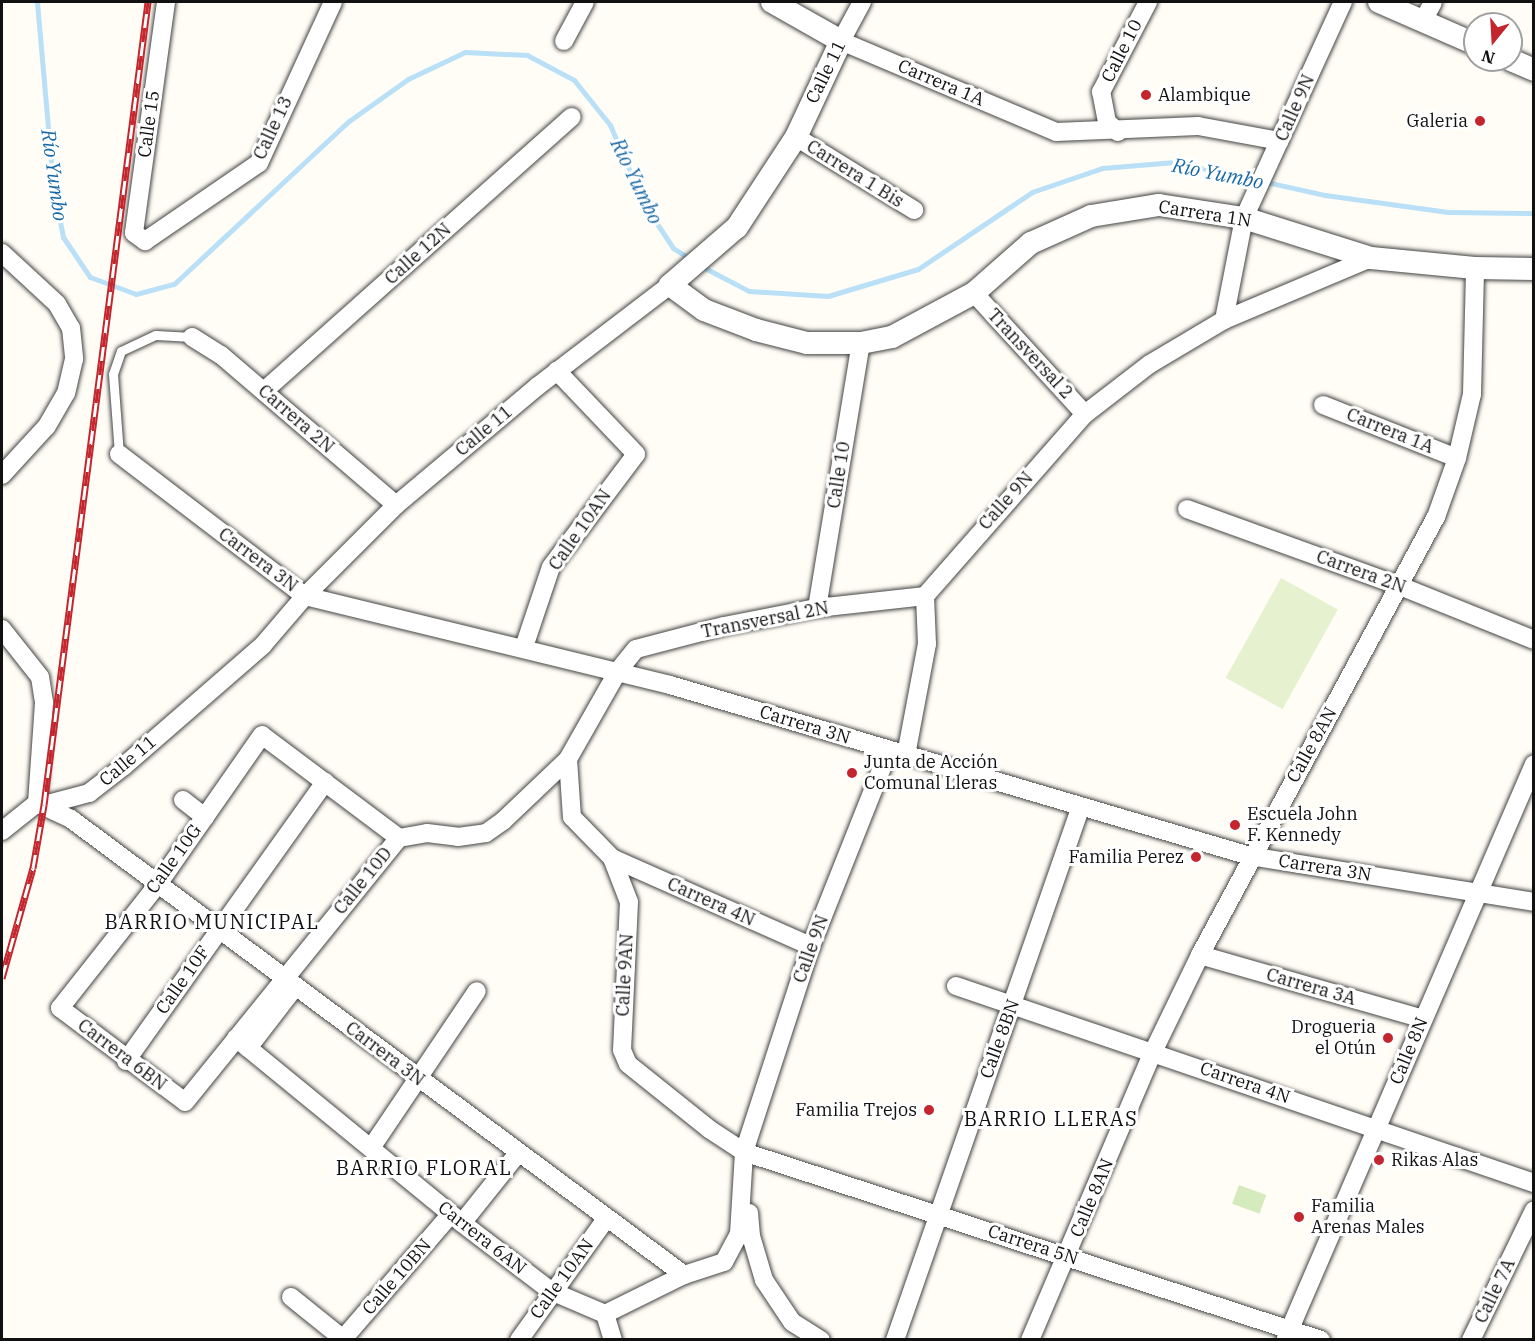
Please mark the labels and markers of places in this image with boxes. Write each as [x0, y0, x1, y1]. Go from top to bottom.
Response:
place label: Alambique [1158, 84, 1251, 106]
marker: Alambique [1139, 88, 1153, 102]
place label: Galeria [1406, 110, 1468, 132]
marker: Galeria [1473, 114, 1487, 128]
place label: Junta de Acción Comunal Lleras [864, 752, 998, 795]
marker: Junta de Acción Comunal Lleras [845, 766, 859, 780]
place label: Escuela John F. Kennedy [1247, 804, 1358, 846]
marker: Escuela John F. Kennedy [1228, 818, 1242, 832]
place label: Familia Perez [1069, 846, 1184, 868]
marker: Familia Perez [1189, 850, 1203, 864]
place label: Drogueria el Otún [1291, 1017, 1376, 1060]
marker: Drogueria el Otún [1381, 1031, 1395, 1045]
place label: Familia Trejos [795, 1099, 917, 1121]
marker: Familia Trejos [922, 1103, 936, 1117]
place label: Rikas Alas [1391, 1149, 1478, 1171]
marker: Rikas Alas [1372, 1153, 1386, 1167]
place label: Familia Arenas Males [1311, 1196, 1425, 1238]
marker: Familia Arenas Males [1292, 1210, 1306, 1224]

